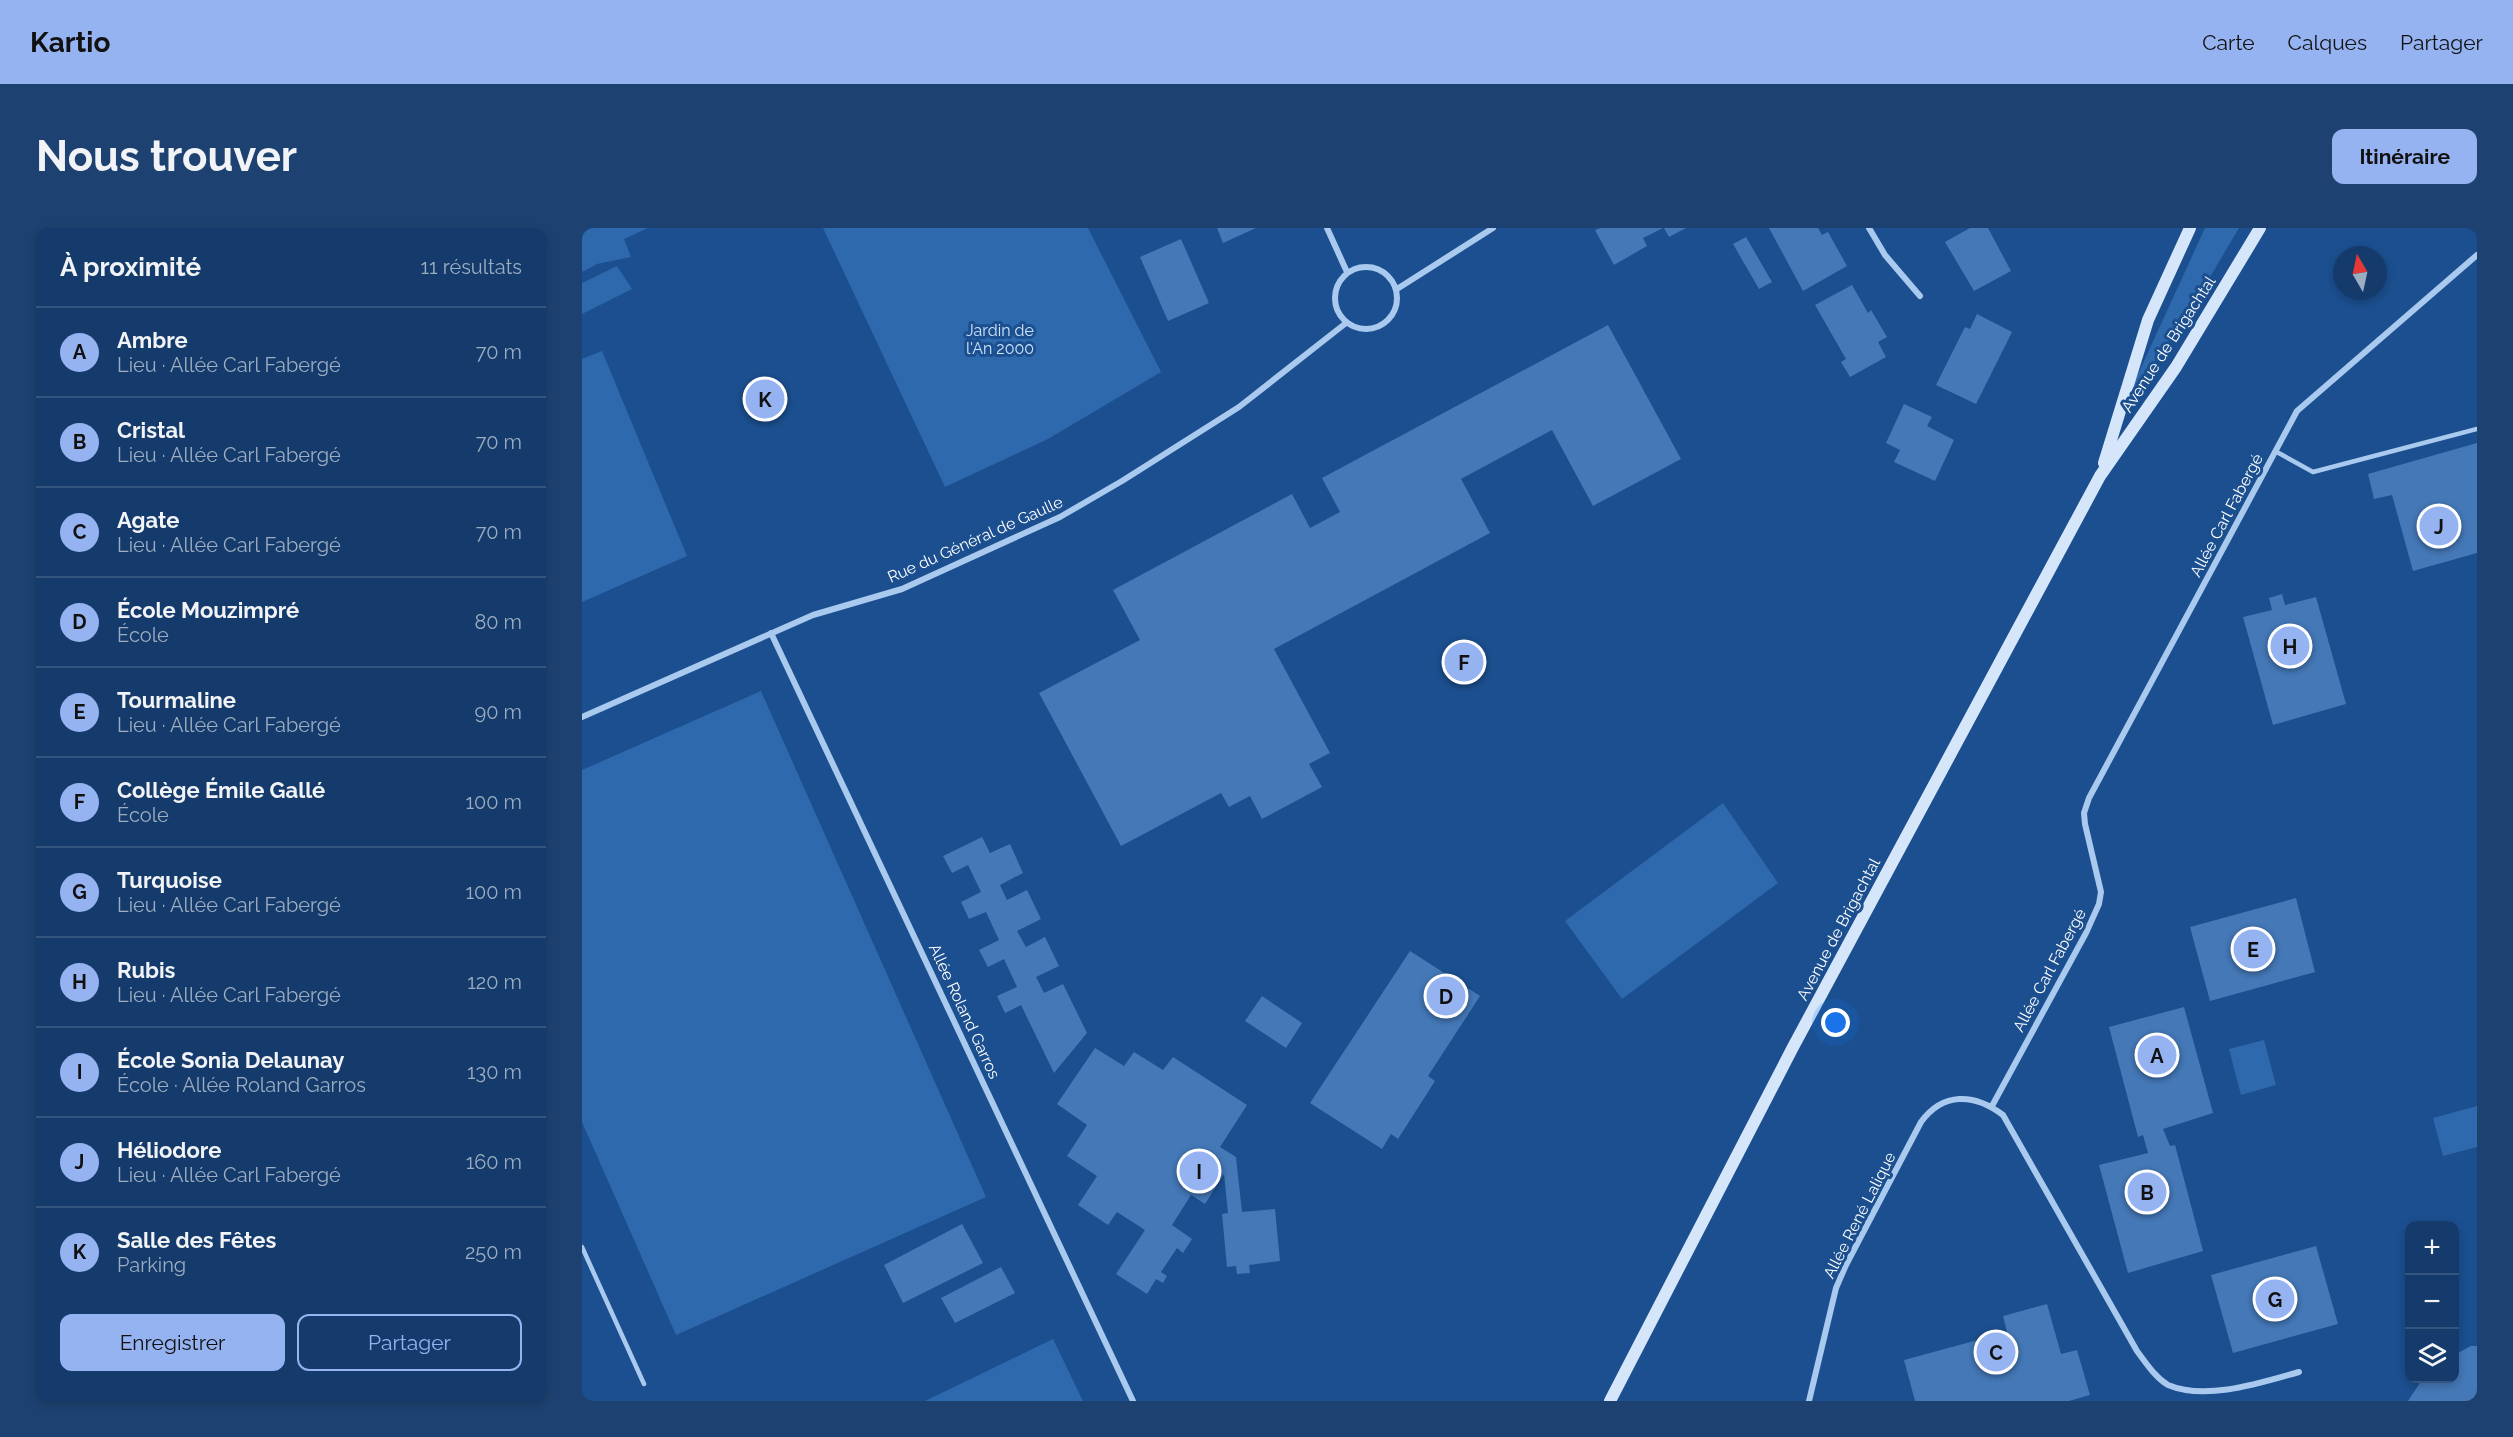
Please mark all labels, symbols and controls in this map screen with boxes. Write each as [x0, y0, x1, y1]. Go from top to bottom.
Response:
text: Kartio [30, 26, 110, 59]
text: Carte [2202, 30, 2255, 55]
text: Calques [2288, 30, 2367, 55]
text: Partager [2400, 30, 2483, 55]
button: Itinéraire [2332, 129, 2477, 184]
text: Nous trouver [36, 132, 297, 181]
north arrow [2333, 246, 2387, 300]
text: À proximité [60, 252, 201, 282]
text: 11 résultats [420, 255, 522, 279]
street label: Avenue de Brigachtal [2117, 272, 2220, 416]
park label: Jardin de l'An 2000 [966, 321, 1034, 358]
text: Ambre [117, 327, 188, 353]
text: A [73, 340, 86, 364]
text: 70 m [476, 340, 522, 364]
text: Lieu · Allée Carl Fabergé [117, 353, 341, 377]
pin: K [746, 376, 784, 422]
text: Cristal [117, 417, 185, 443]
text: B [73, 430, 86, 454]
text: 70 m [476, 430, 522, 454]
text: Lieu · Allée Carl Fabergé [117, 443, 341, 467]
street label: Allée Carl Fabergé [2186, 450, 2267, 580]
street label: Rue du Général de Gaulle [885, 492, 1066, 587]
pin: J [2420, 504, 2458, 548]
text: Agate [117, 507, 179, 533]
text: C [73, 520, 86, 544]
text: 70 m [476, 520, 522, 544]
text: Lieu · Allée Carl Fabergé [117, 533, 341, 557]
text: École Mouzimpré [117, 597, 299, 623]
text: D [72, 610, 87, 634]
text: 80 m [474, 610, 522, 634]
text: École [117, 623, 169, 647]
pin: H [2270, 624, 2310, 668]
pin: F [1444, 640, 1484, 684]
text: Tourmaline [117, 687, 236, 713]
text: E [73, 700, 86, 724]
text: 90 m [475, 700, 522, 724]
text: Lieu · Allée Carl Fabergé [117, 713, 341, 737]
text: Collège Émile Gallé [117, 777, 325, 803]
text: F [74, 790, 85, 814]
text: 100 m [465, 790, 522, 814]
text: École [117, 803, 169, 827]
street label: Avenue de Brigachtal [1793, 854, 1884, 1004]
text: Turquoise [117, 867, 222, 893]
text: G [72, 880, 87, 904]
text: 100 m [465, 880, 522, 904]
text: Lieu · Allée Carl Fabergé [117, 893, 341, 917]
street label: Allée Carl Fabergé [2009, 905, 2090, 1035]
pin: E [2234, 926, 2272, 972]
street label: Allée Roland Garros [925, 941, 1004, 1082]
text: Rubis [117, 957, 175, 983]
text: H [72, 970, 87, 994]
text: 120 m [467, 970, 522, 994]
pin: D [1426, 974, 1466, 1018]
text: Lieu · Allée Carl Fabergé [117, 983, 341, 1007]
your location [1821, 1008, 1850, 1037]
pin: A [2138, 1032, 2176, 1078]
text: École Sonia Delaunay [117, 1047, 344, 1073]
text: I [77, 1060, 82, 1084]
text: 130 m [467, 1060, 522, 1084]
text: École · Allée Roland Garros [117, 1073, 366, 1097]
text: Héliodore [117, 1137, 221, 1163]
pin: I [1180, 1148, 1218, 1194]
street label: Allée René Lalique [1819, 1149, 1900, 1282]
text: J [75, 1150, 84, 1174]
text: 160 m [466, 1150, 522, 1174]
text: Lieu · Allée Carl Fabergé [117, 1163, 341, 1187]
pin: B [2128, 1170, 2166, 1214]
map controls [2405, 1221, 2459, 1383]
button: + [2405, 1221, 2459, 1275]
text: Salle des Fêtes [117, 1227, 276, 1253]
text: K [73, 1240, 86, 1264]
text: 250 m [465, 1240, 522, 1264]
text: Parking [117, 1253, 186, 1277]
button: − [2405, 1275, 2459, 1329]
pin: G [2256, 1276, 2294, 1322]
button: Enregistrer [60, 1314, 285, 1371]
button: Partager [297, 1314, 522, 1371]
button: layers [2405, 1329, 2459, 1383]
pin: C [1976, 1330, 2016, 1374]

